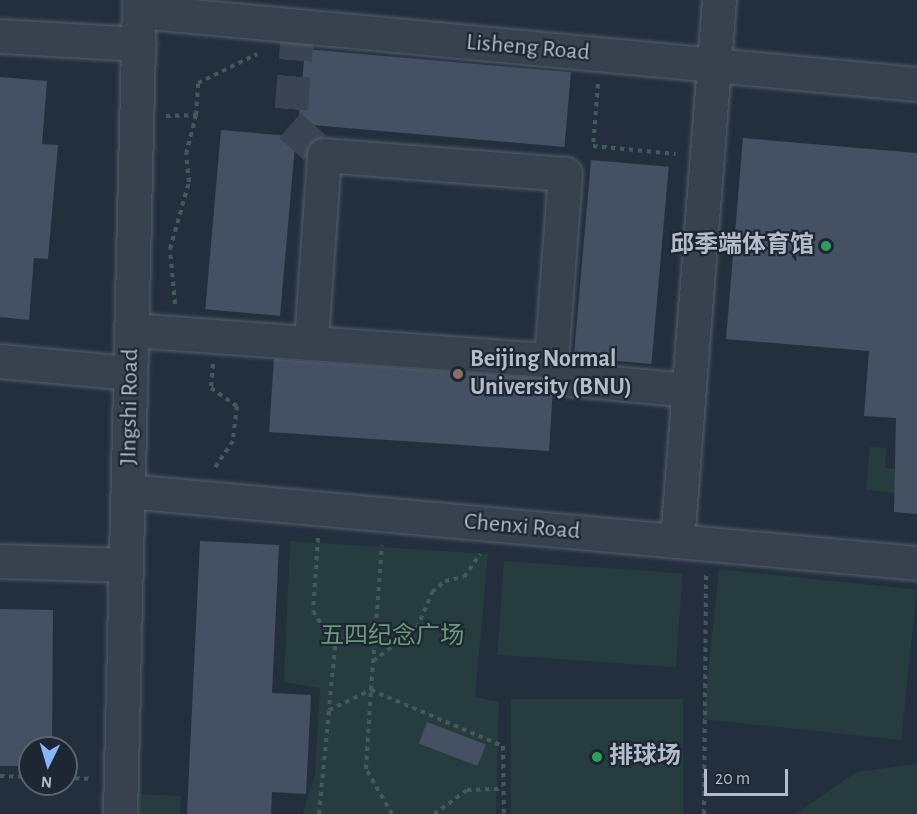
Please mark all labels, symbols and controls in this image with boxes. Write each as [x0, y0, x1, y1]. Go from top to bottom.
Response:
street label: Lisheng Road [465, 28, 591, 68]
place label: 邱季端体育馆 [670, 232, 814, 260]
marker: 邱季端体育馆 [819, 239, 833, 253]
place label: Beijing Normal University (BNU) [470, 346, 632, 402]
street label: JIngshi Road [115, 348, 145, 466]
marker: Beijing Normal University (BNU) [451, 367, 465, 381]
street label: Chenxi Road [463, 508, 581, 546]
park label: 五四纪念广场 [320, 623, 464, 651]
north arrow [18, 736, 78, 796]
place label: 排球场 [609, 743, 681, 771]
marker: 排球场 [590, 750, 604, 764]
scale bar [707, 757, 791, 795]
text: 20 m [715, 770, 750, 788]
text: N [40, 773, 53, 790]

